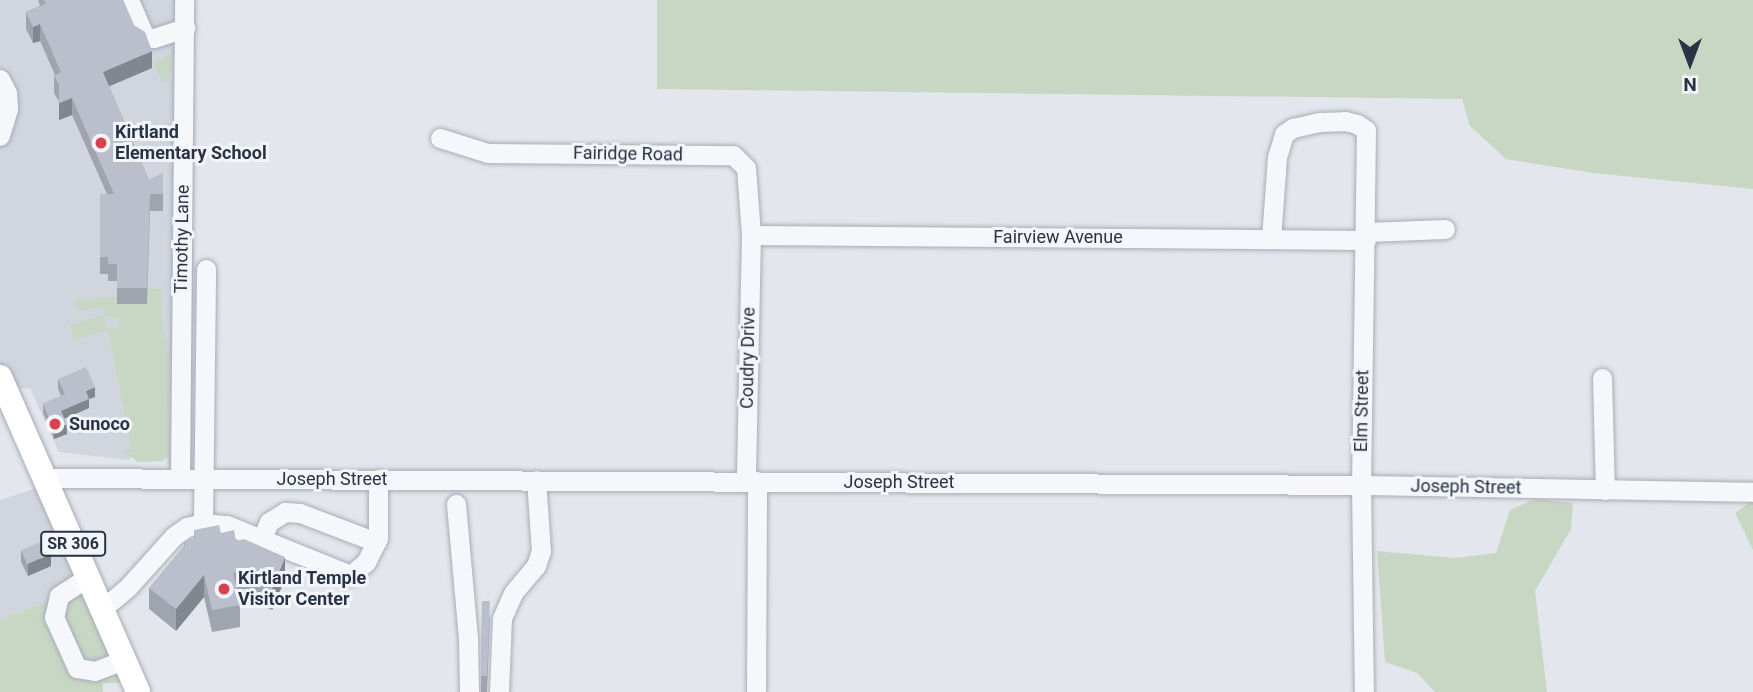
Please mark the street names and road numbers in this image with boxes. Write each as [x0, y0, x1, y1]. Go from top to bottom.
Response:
street label: Fairidge Road [573, 142, 683, 166]
street label: Timothy Lane [170, 184, 194, 294]
street label: Fairview Avenue [993, 226, 1123, 248]
street label: Coudry Drive [736, 307, 760, 409]
street label: Elm Street [1350, 370, 1374, 452]
street label: Joseph Street [276, 468, 388, 490]
street label: Joseph Street [843, 471, 955, 493]
street label: Joseph Street [1410, 475, 1522, 499]
road number: SR 306 [40, 531, 106, 556]

